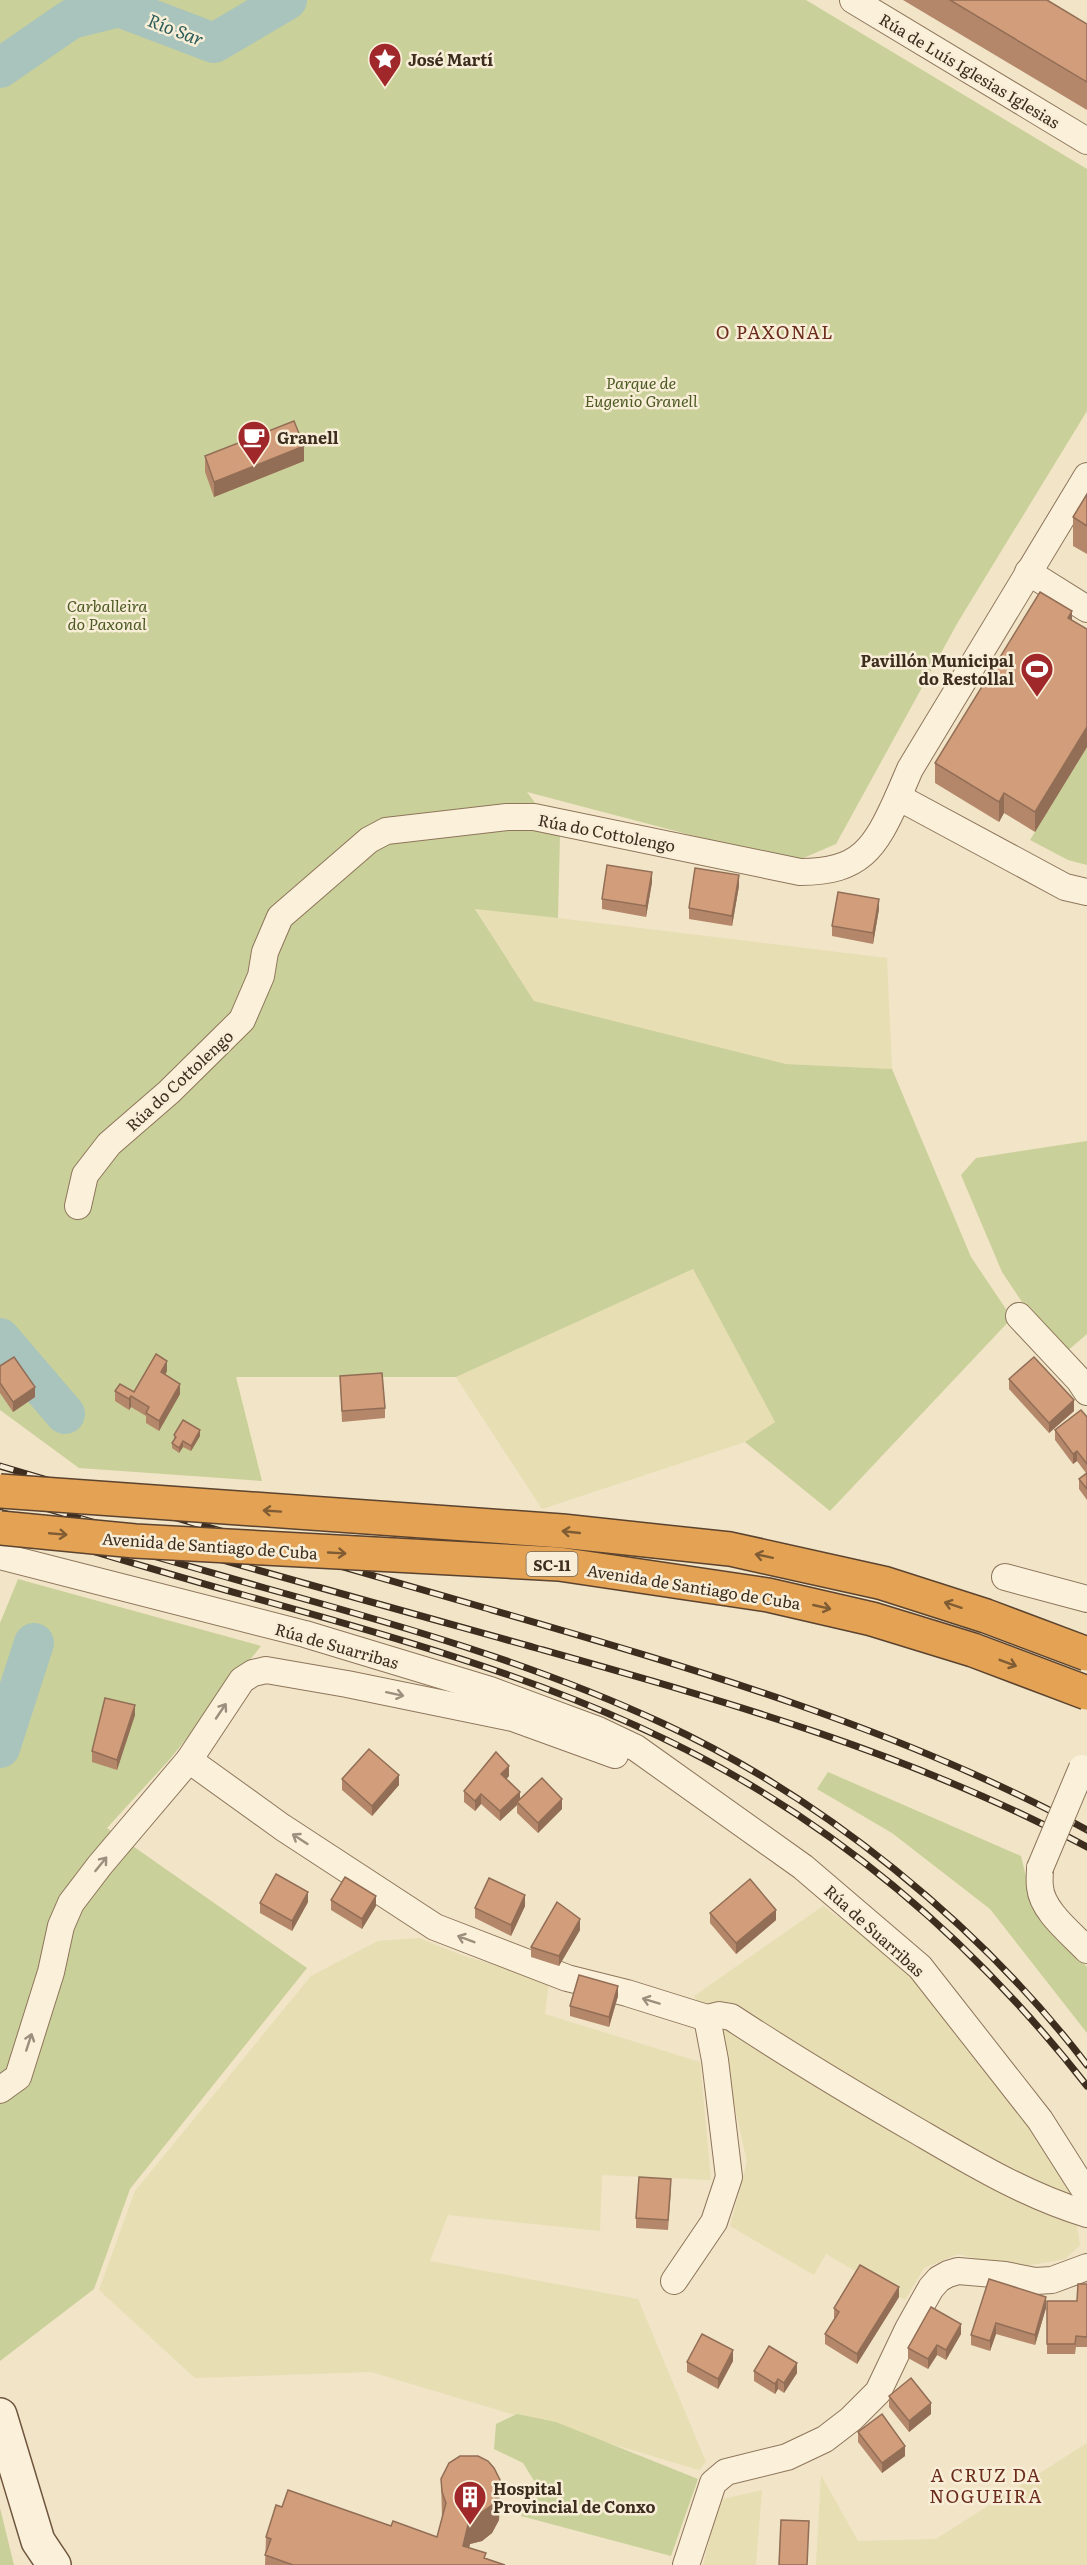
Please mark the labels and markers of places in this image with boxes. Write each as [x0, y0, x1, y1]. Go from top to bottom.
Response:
place icon: José Martí [367, 41, 403, 88]
place label: José Martí [408, 47, 493, 71]
cafe icon: Granell [236, 419, 272, 466]
place label: Granell [277, 425, 339, 449]
place label: Pavillón Municipal do Restollal [861, 648, 1014, 690]
sports icon: Pavillón Municipal do Restollal [1019, 651, 1055, 698]
place label: Hospital Provincial de Conxo [493, 2476, 656, 2518]
building icon: Hospital Provincial de Conxo [452, 2479, 488, 2526]

